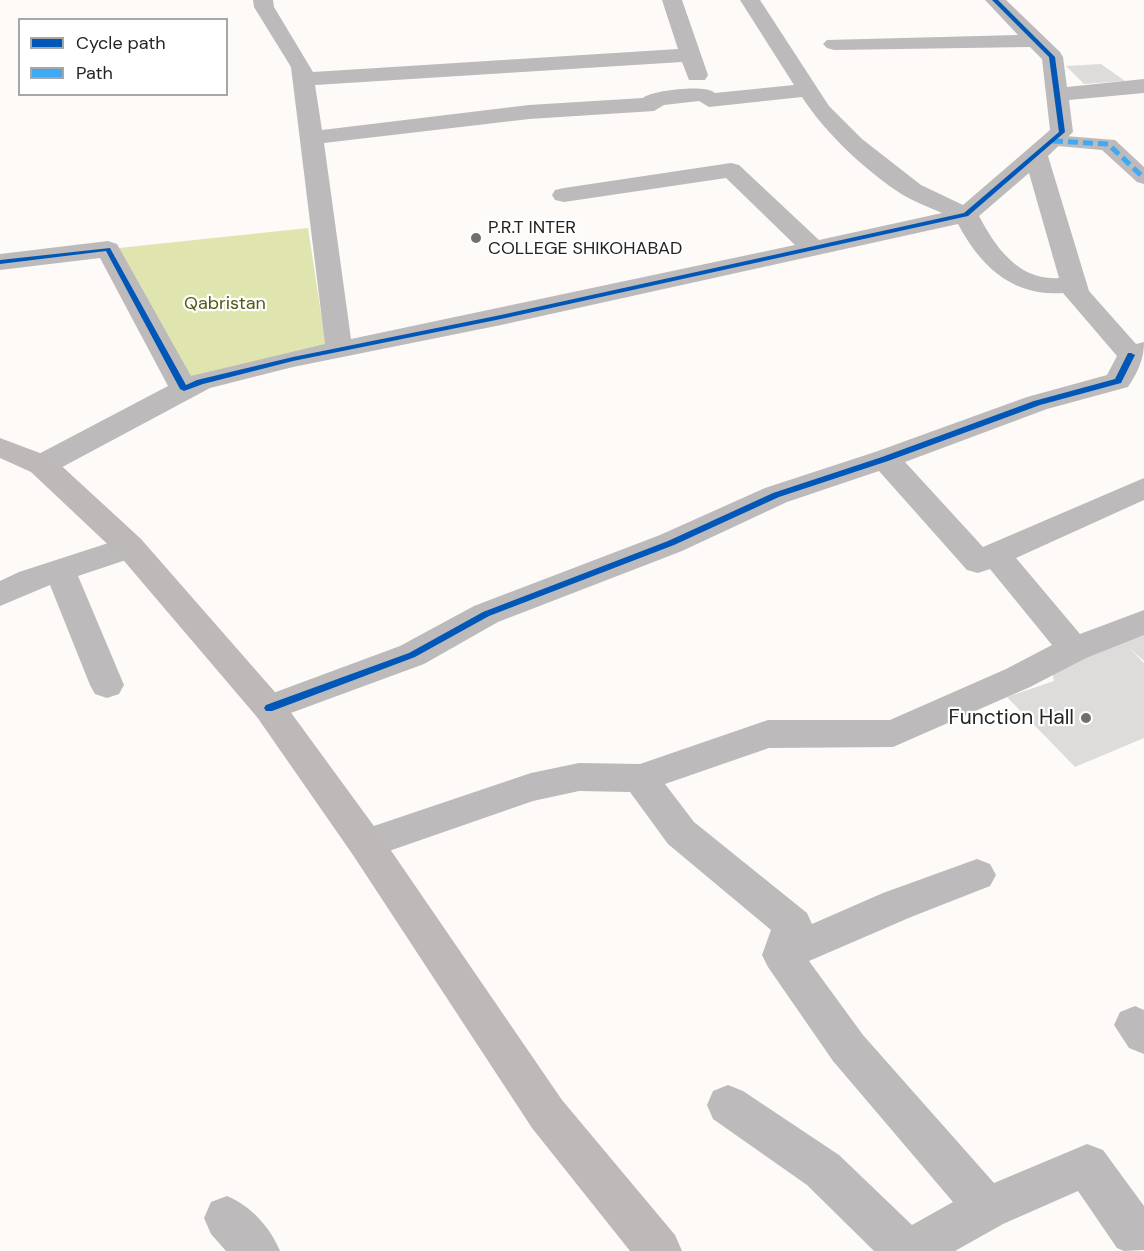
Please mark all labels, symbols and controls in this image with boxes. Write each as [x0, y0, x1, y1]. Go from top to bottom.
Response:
legend [18, 18, 228, 96]
text: Cycle path [76, 31, 166, 55]
text: Path [76, 61, 113, 85]
place label: P.R.T INTER COLLEGE SHIKOHABAD [488, 217, 682, 260]
marker: P.R.T INTER COLLEGE SHIKOHABAD [469, 231, 483, 245]
park label: Qabristan [184, 293, 266, 315]
place label: Function Hall [949, 705, 1074, 731]
marker: Function Hall [1079, 711, 1093, 725]

